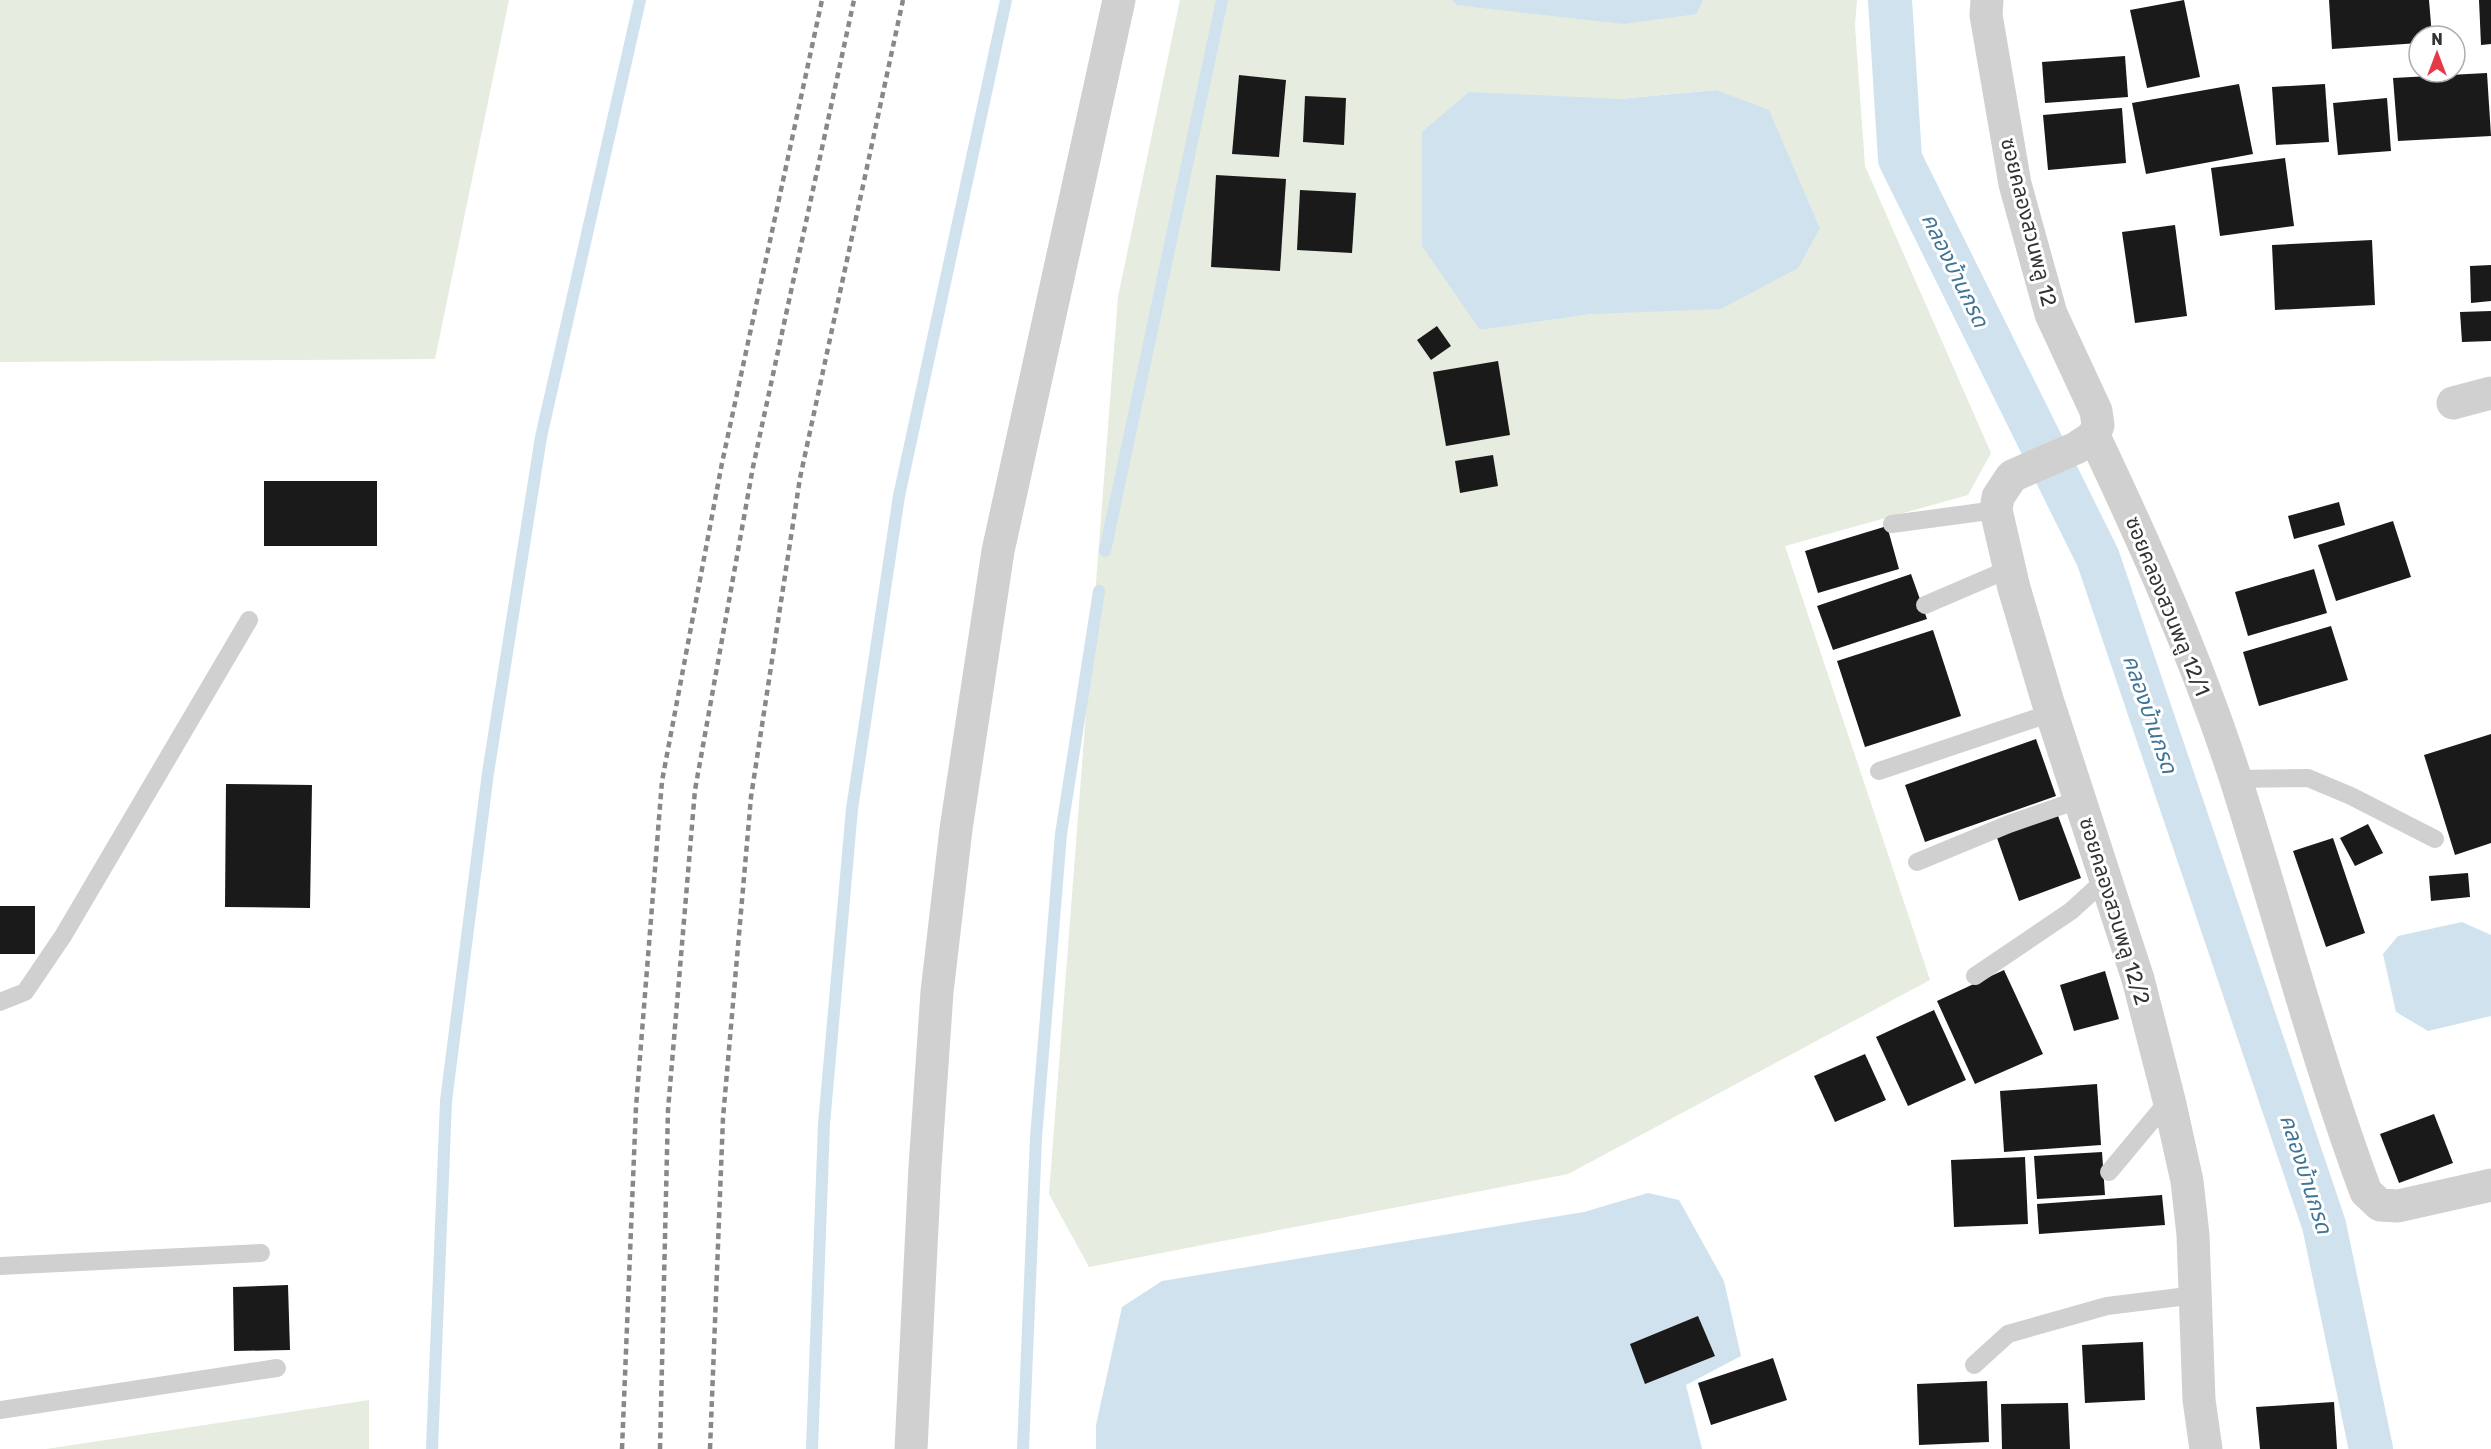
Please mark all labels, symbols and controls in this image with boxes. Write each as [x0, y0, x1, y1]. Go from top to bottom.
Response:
north arrow [2407, 24, 2467, 84]
text: N [2431, 30, 2443, 49]
street label: ซอยคลองสวนพลู 12 [1995, 135, 2062, 309]
water label: คลองบ้านกรด [1916, 208, 1995, 333]
street label: ซอยคลองสวนพลู 12/1 [2120, 512, 2215, 700]
water label: คลองบ้านกรด [2117, 651, 2183, 778]
street label: ซอยคลองสวนพลู 12/2 [2074, 814, 2155, 1008]
water label: คลองบ้านกรด [2274, 1111, 2338, 1238]

